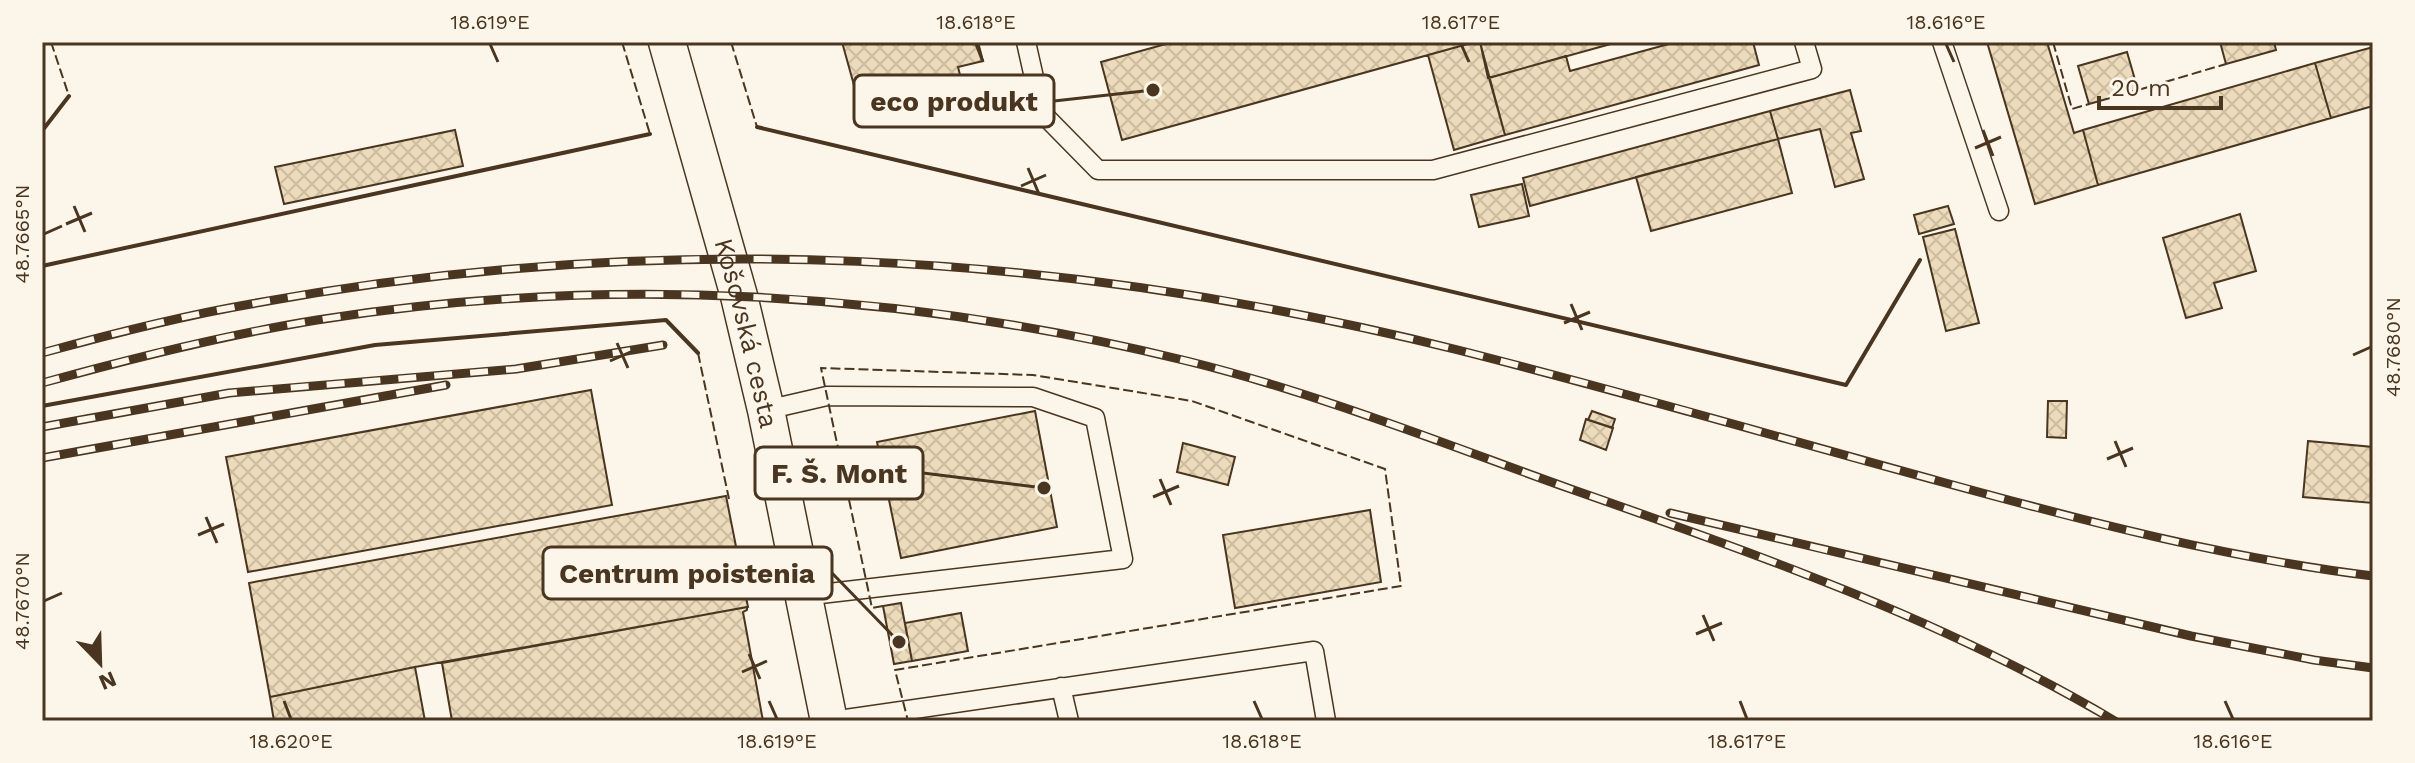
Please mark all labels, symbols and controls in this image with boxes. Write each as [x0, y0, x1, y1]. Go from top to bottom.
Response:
text: 18.619°E [450, 10, 530, 34]
text: 18.618°E [936, 10, 1016, 34]
text: 18.617°E [1422, 10, 1500, 34]
text: 18.616°E [1906, 10, 1986, 34]
scale bar [2099, 60, 2221, 110]
text: 20 m [2111, 74, 2171, 102]
callout: eco produkt [854, 75, 1054, 127]
text: eco produkt [870, 85, 1038, 118]
text: 48.7665°N [10, 185, 34, 283]
street label: Košovská cesta [708, 235, 784, 431]
text: 48.7680°N [2381, 297, 2405, 397]
callout: F. Š. Mont [755, 447, 923, 499]
text: F. Š. Mont [771, 457, 907, 490]
callout: Centrum poistenia [543, 547, 832, 599]
text: 48.7670°N [10, 552, 34, 650]
text: Centrum poistenia [559, 557, 816, 590]
north arrow [60, 623, 140, 703]
text: N [95, 666, 120, 696]
text: 18.620°E [249, 729, 333, 753]
text: 18.619°E [737, 729, 817, 753]
text: 18.618°E [1222, 729, 1302, 753]
text: 18.617°E [1708, 729, 1786, 753]
text: 18.616°E [2193, 729, 2273, 753]

